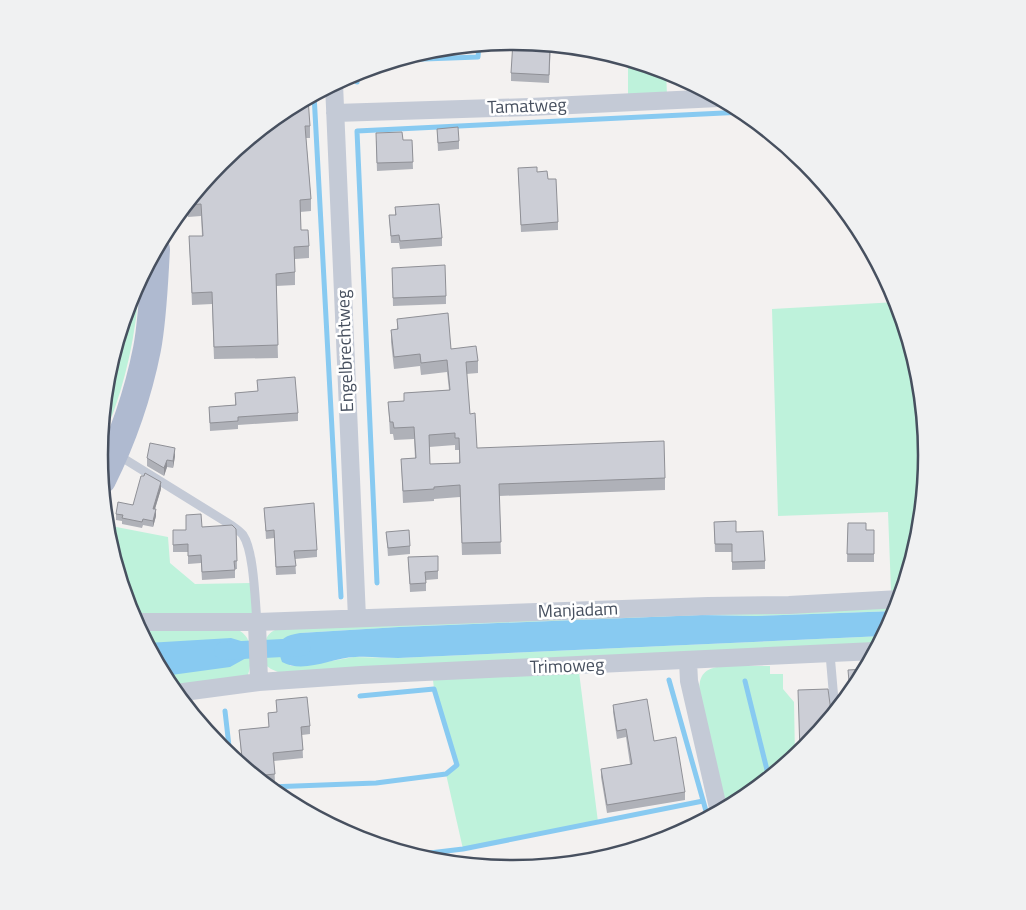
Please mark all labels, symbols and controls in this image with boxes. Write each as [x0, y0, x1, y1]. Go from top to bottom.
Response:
street label: Tamatweg [487, 91, 567, 120]
street label: Engelbrechtweg [329, 289, 360, 413]
street label: Manjadam [537, 595, 619, 624]
street label: Trimoweg [529, 651, 605, 680]

